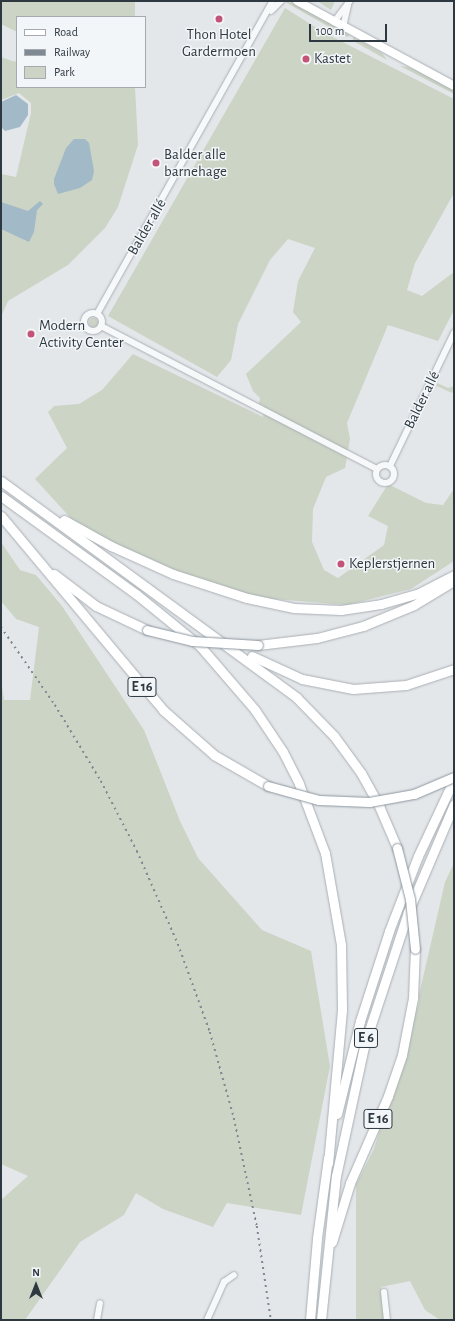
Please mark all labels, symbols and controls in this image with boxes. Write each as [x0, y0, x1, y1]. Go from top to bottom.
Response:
marker: Thon Hotel Gardermoen [214, 14, 224, 24]
legend [16, 16, 146, 88]
scale bar [311, 16, 389, 42]
place label: Thon Hotel Gardermoen [182, 25, 256, 60]
text: 100 m [316, 25, 344, 37]
text: Road [54, 26, 78, 38]
text: Railway [54, 46, 90, 58]
place label: Kastet [314, 50, 351, 68]
marker: Kastet [301, 54, 311, 64]
text: Park [54, 66, 75, 78]
place label: Balder alle barnehage [164, 145, 227, 180]
marker: Balder alle barnehage [151, 158, 161, 168]
street label: Balder allé [124, 196, 170, 258]
place label: Modern Activity Center [39, 316, 124, 351]
marker: Modern Activity Center [26, 329, 36, 339]
street label: Balder allé [400, 368, 444, 432]
place label: Keplerstjernen [349, 555, 435, 573]
marker: Keplerstjernen [336, 559, 346, 569]
road number: E 16 [127, 675, 157, 699]
road number: E 6 [353, 1026, 379, 1050]
road number: E 16 [363, 1107, 393, 1131]
north arrow [16, 1265, 56, 1305]
text: N [32, 1267, 40, 1278]

